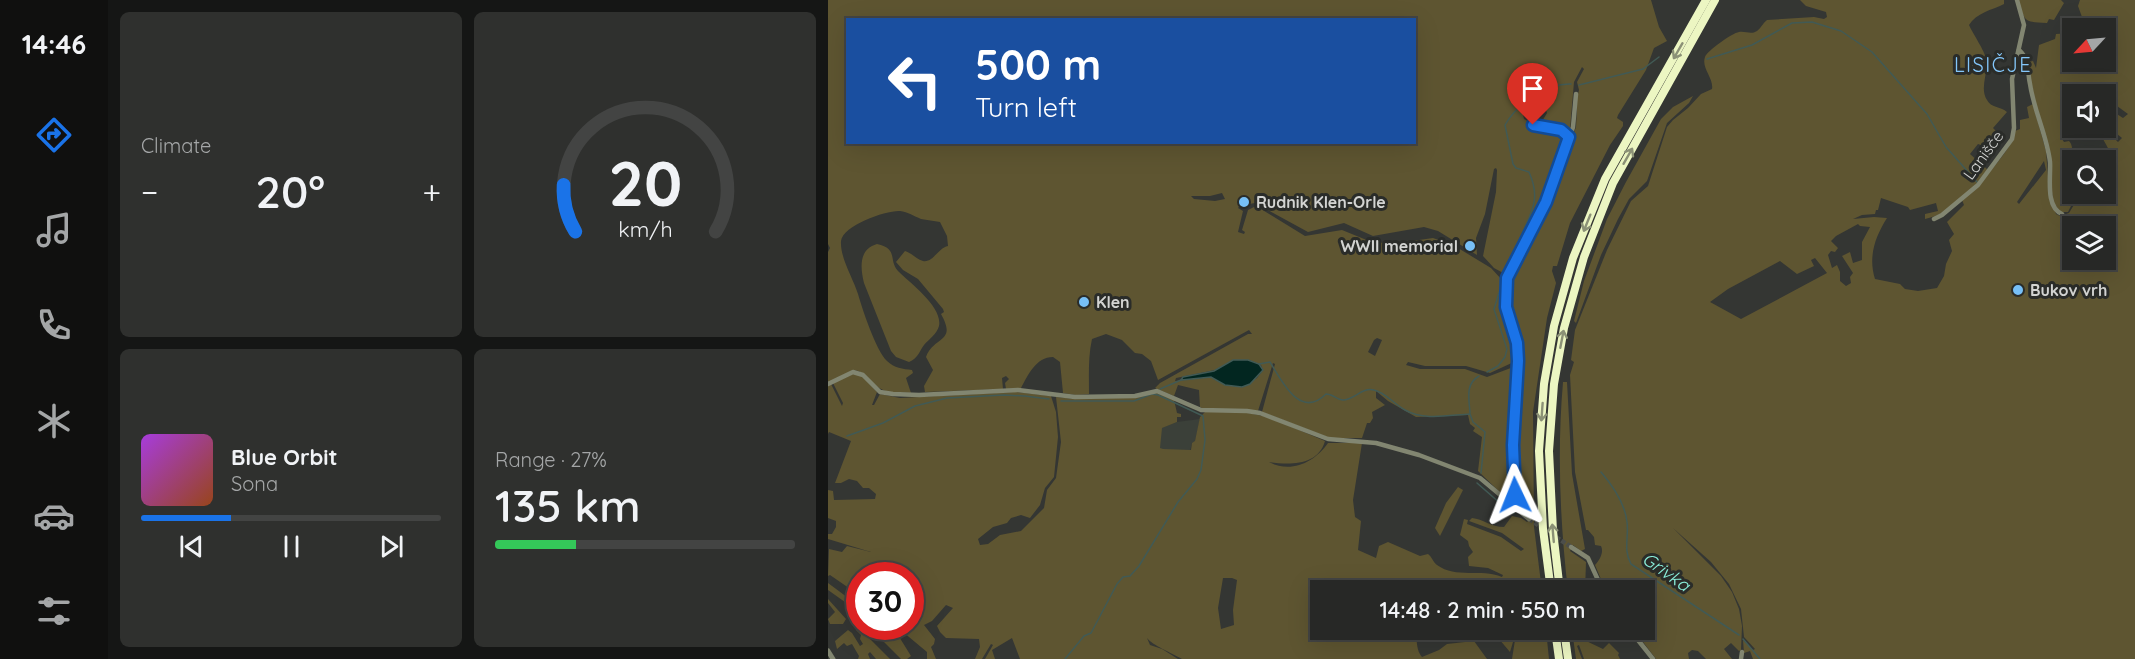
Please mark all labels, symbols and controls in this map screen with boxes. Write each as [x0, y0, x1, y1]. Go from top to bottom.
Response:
north arrow [2062, 18, 2116, 72]
map controls [2062, 18, 2116, 270]
text: 14:46 [22, 27, 86, 61]
text: 500 m [975, 38, 1101, 91]
icon: left [876, 42, 954, 120]
one-way arrow [1671, 42, 1683, 59]
district label: LISIČJE [1954, 52, 2032, 77]
pin [1507, 63, 1558, 125]
icon: arrive [1516, 72, 1549, 105]
button: sound [2062, 84, 2116, 138]
text: Turn left [975, 90, 1077, 124]
icon: directions [33, 114, 75, 156]
street label: Lanišče [1959, 127, 2007, 183]
text: Climate [141, 133, 211, 158]
text: 20 [608, 144, 682, 222]
one-way arrow [1622, 148, 1634, 165]
button: search [2062, 150, 2116, 204]
text: 20° [256, 163, 325, 219]
text: − [141, 171, 158, 212]
text: + [422, 171, 441, 212]
place label: Rudnik Klen-Orle [1256, 192, 1386, 212]
marker: Rudnik Klen-Orle [1237, 195, 1251, 209]
icon: music [33, 209, 75, 251]
one-way arrow [1581, 214, 1592, 232]
text: km/h [618, 216, 672, 242]
button: layers [2062, 216, 2116, 270]
place label: WWII memorial [1341, 236, 1458, 256]
marker: WWII memorial [1463, 239, 1477, 253]
place label: Bukov vrh [2030, 280, 2107, 300]
marker: Bukov vrh [2011, 283, 2025, 297]
place label: Klen [1096, 292, 1130, 312]
marker: Klen [1077, 295, 1091, 309]
icon: phone [33, 304, 75, 346]
one-way arrow [1557, 330, 1568, 349]
icon: climate [33, 400, 75, 442]
one-way arrow [1536, 402, 1547, 422]
text: Blue Orbit [231, 443, 337, 471]
text: Range · 27% [495, 447, 607, 472]
position arrow [1483, 463, 1547, 527]
text: Sona [231, 471, 278, 496]
text: 135 km [495, 477, 641, 533]
icon: car [33, 495, 75, 537]
one-way arrow [1548, 523, 1559, 543]
icon: previous [175, 530, 208, 563]
icon: pause [275, 530, 308, 563]
icon: next [375, 530, 408, 563]
water label: Grivka [1638, 547, 1696, 597]
speed limit sign: 30 [846, 562, 924, 640]
icon: filters [33, 590, 75, 632]
text: 14:48 · 2 min · 550 m [1380, 596, 1585, 624]

